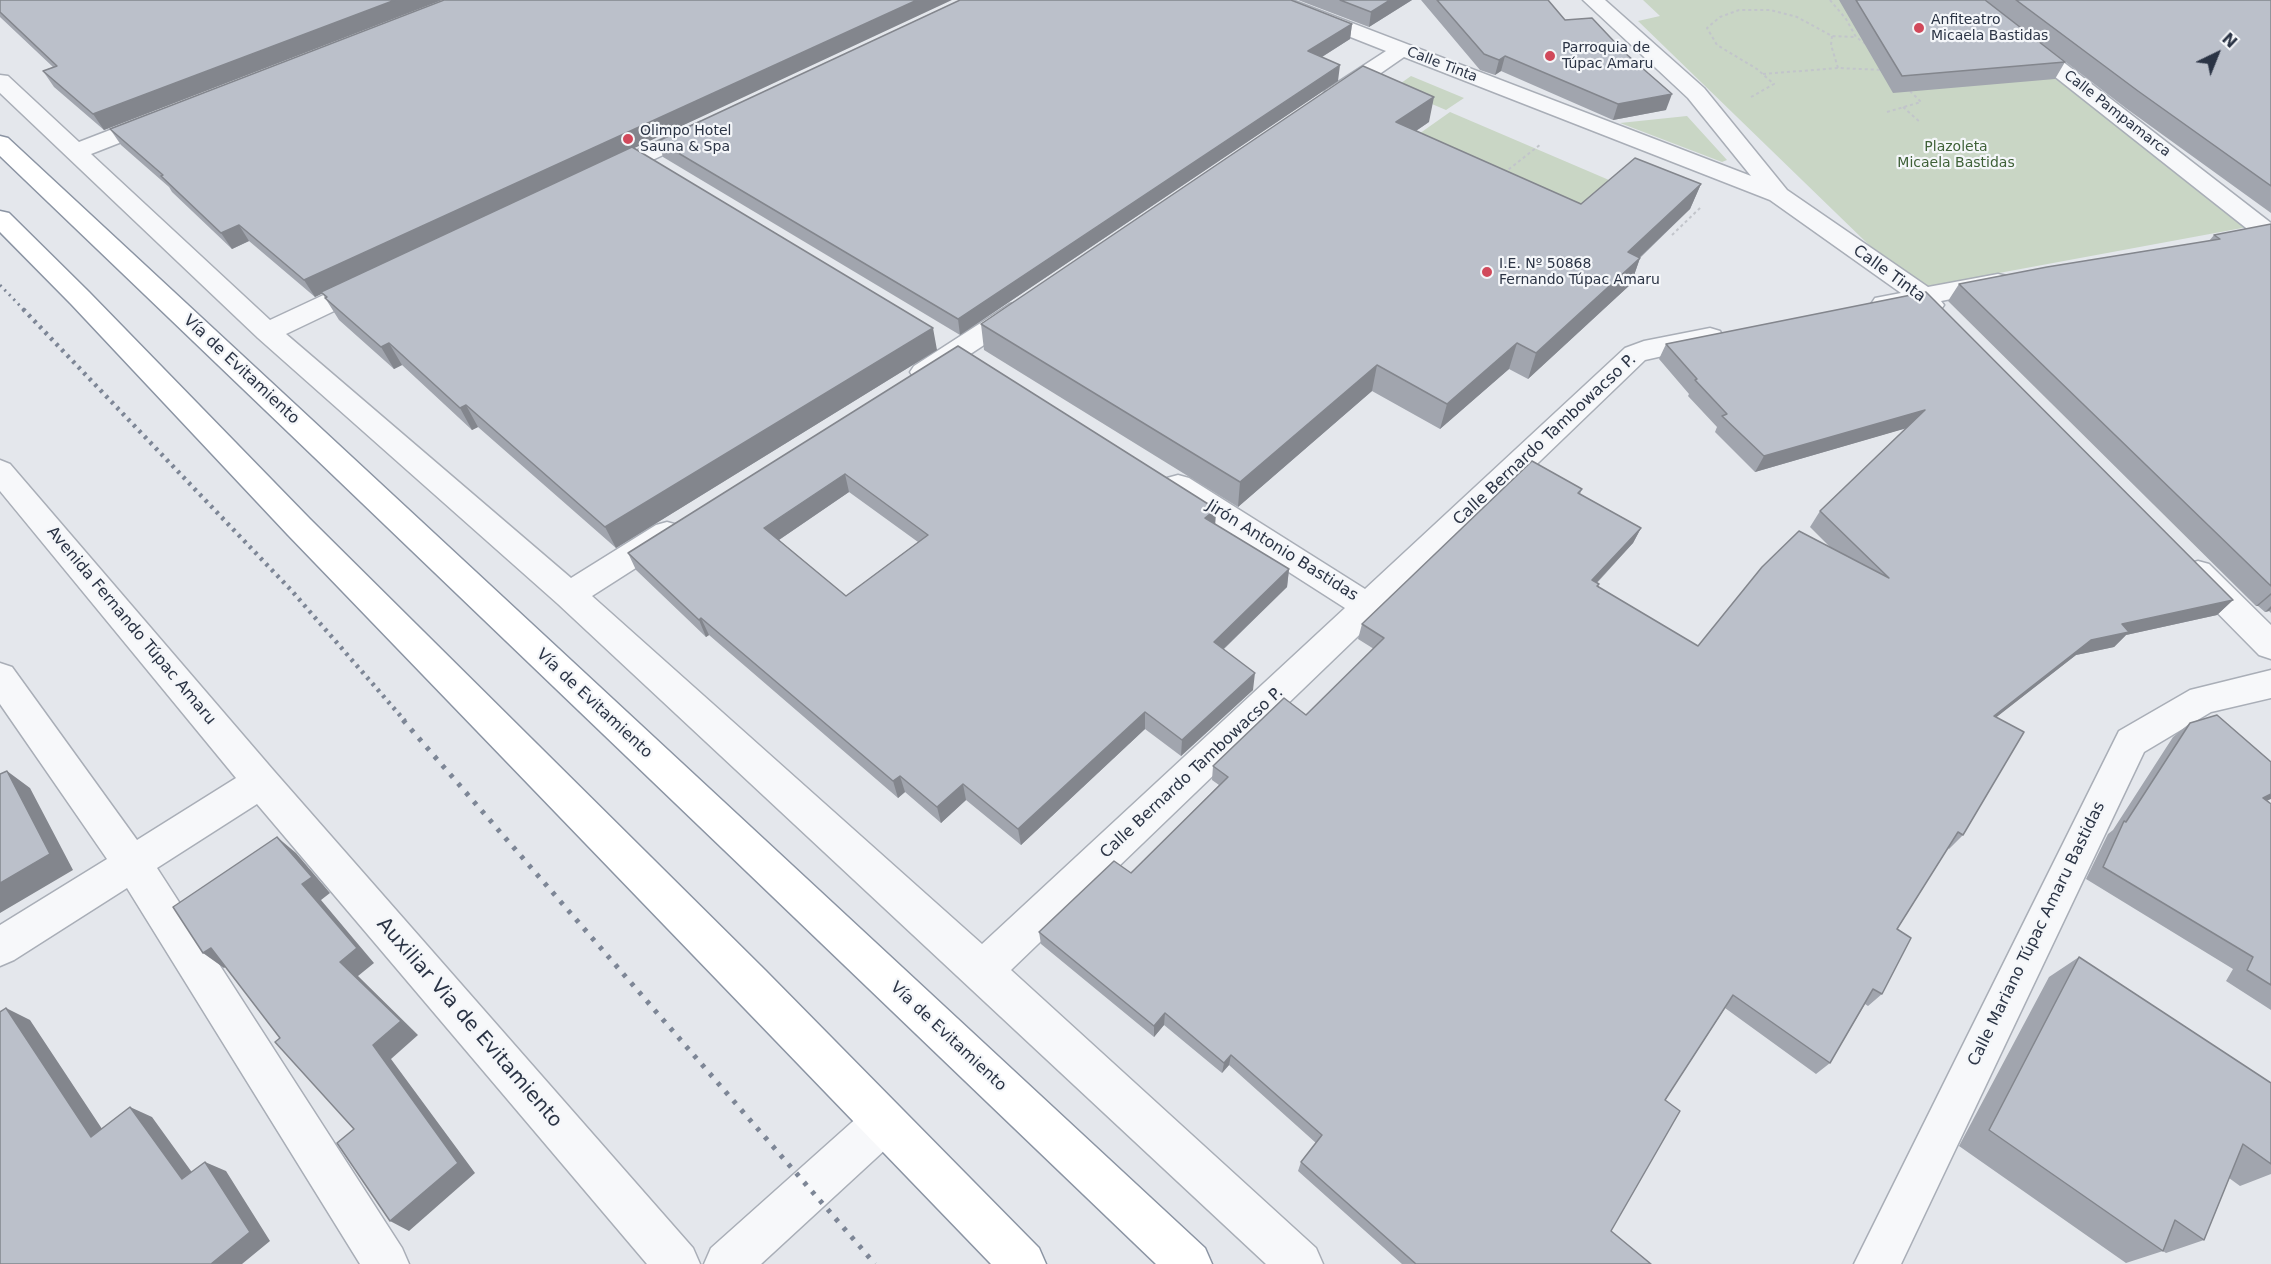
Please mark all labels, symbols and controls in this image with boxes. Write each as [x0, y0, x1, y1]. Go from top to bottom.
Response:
place label: Anfiteatro Micaela Bastidas [1931, 12, 2048, 44]
marker: Anfiteatro Micaela Bastidas [1912, 21, 1926, 35]
north arrow [2187, 24, 2247, 84]
text: N [2218, 29, 2241, 52]
place label: Parroquia de Túpac Amaru [1562, 40, 1653, 72]
street label: Calle Tinta [1404, 44, 1480, 86]
marker: Parroquia de Túpac Amaru [1543, 49, 1557, 63]
street label: Calle Pampamarca [2060, 67, 2174, 161]
place label: Olimpo Hotel Sauna & Spa [640, 123, 731, 156]
marker: Olimpo Hotel Sauna & Spa [621, 132, 635, 146]
park label: Plazoleta Micaela Bastidas [1897, 139, 2015, 172]
street label: Calle Tinta [1849, 241, 1929, 307]
place label: I.E. Nº 50868 Fernando Túpac Amaru [1499, 256, 1660, 288]
marker: I.E. Nº 50868 Fernando Túpac Amaru [1480, 265, 1494, 279]
street label: Vía de Evitamiento [179, 311, 303, 429]
street label: Calle Bernardo Tambowacso P. [1450, 350, 1640, 530]
street label: Jirón Antonio Bastidas [1203, 496, 1361, 606]
street label: Avenida Fernando Túpac Amaru [42, 523, 220, 729]
street label: Vía de Evitamiento [532, 645, 656, 763]
street label: Calle Bernardo Tambowacso P. [1097, 683, 1287, 863]
street label: Calle Mariano Túpac Amaru Bastidas [1964, 799, 2110, 1069]
street label: Auxiliar Via de Evitamiento [371, 913, 567, 1133]
street label: Vía de Evitamiento [886, 978, 1010, 1096]

